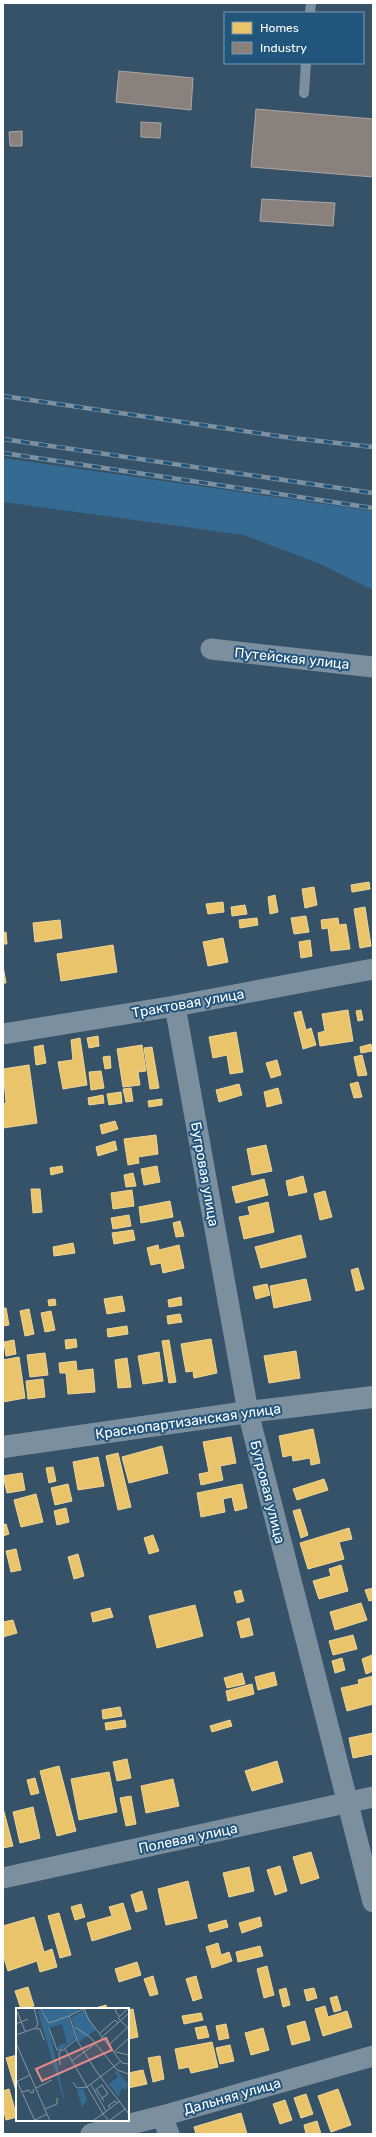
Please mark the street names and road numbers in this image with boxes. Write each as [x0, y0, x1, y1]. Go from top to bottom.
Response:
street label: Путейская улица [234, 644, 350, 673]
street label: Трактовая улица [131, 985, 246, 1022]
street label: Бугровая улица [187, 1120, 222, 1228]
street label: Краснопартизанская улица [94, 1400, 282, 1443]
street label: Бугровая улица [246, 1439, 289, 1546]
street label: Полевая улица [137, 1820, 239, 1857]
street label: Дальняя улица [182, 2074, 283, 2118]

